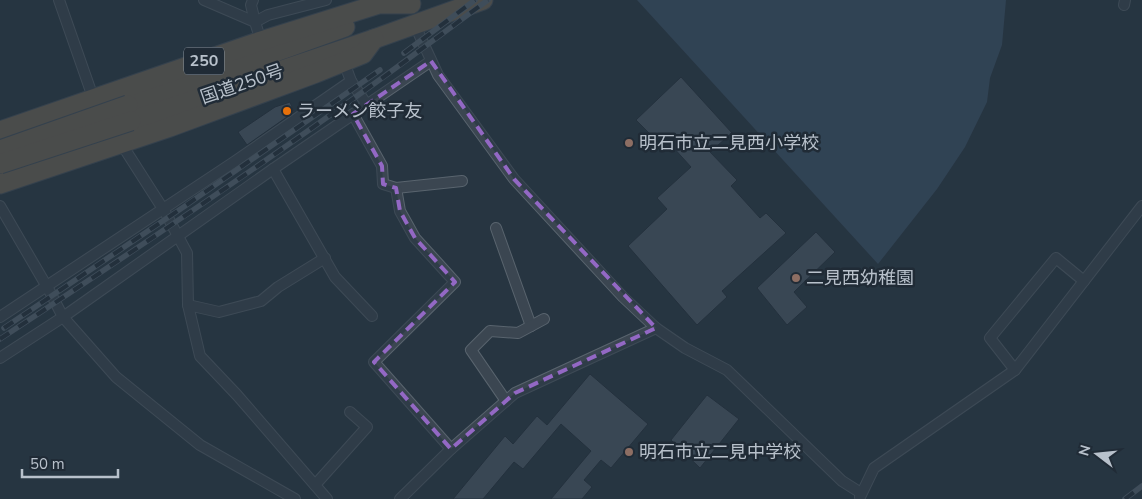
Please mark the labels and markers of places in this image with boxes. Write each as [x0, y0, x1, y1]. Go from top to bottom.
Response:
place label: ラーメン餃子友 [297, 99, 422, 123]
marker: ラーメン餃子友 [281, 105, 293, 117]
place label: 明石市立二見西小学校 [639, 131, 819, 155]
marker: 明石市立二見西小学校 [623, 137, 635, 149]
place label: 二見西幼稚園 [806, 266, 914, 290]
marker: 二見西幼稚園 [790, 272, 802, 284]
place label: 明石市立二見中学校 [639, 440, 801, 464]
marker: 明石市立二見中学校 [623, 446, 635, 458]

